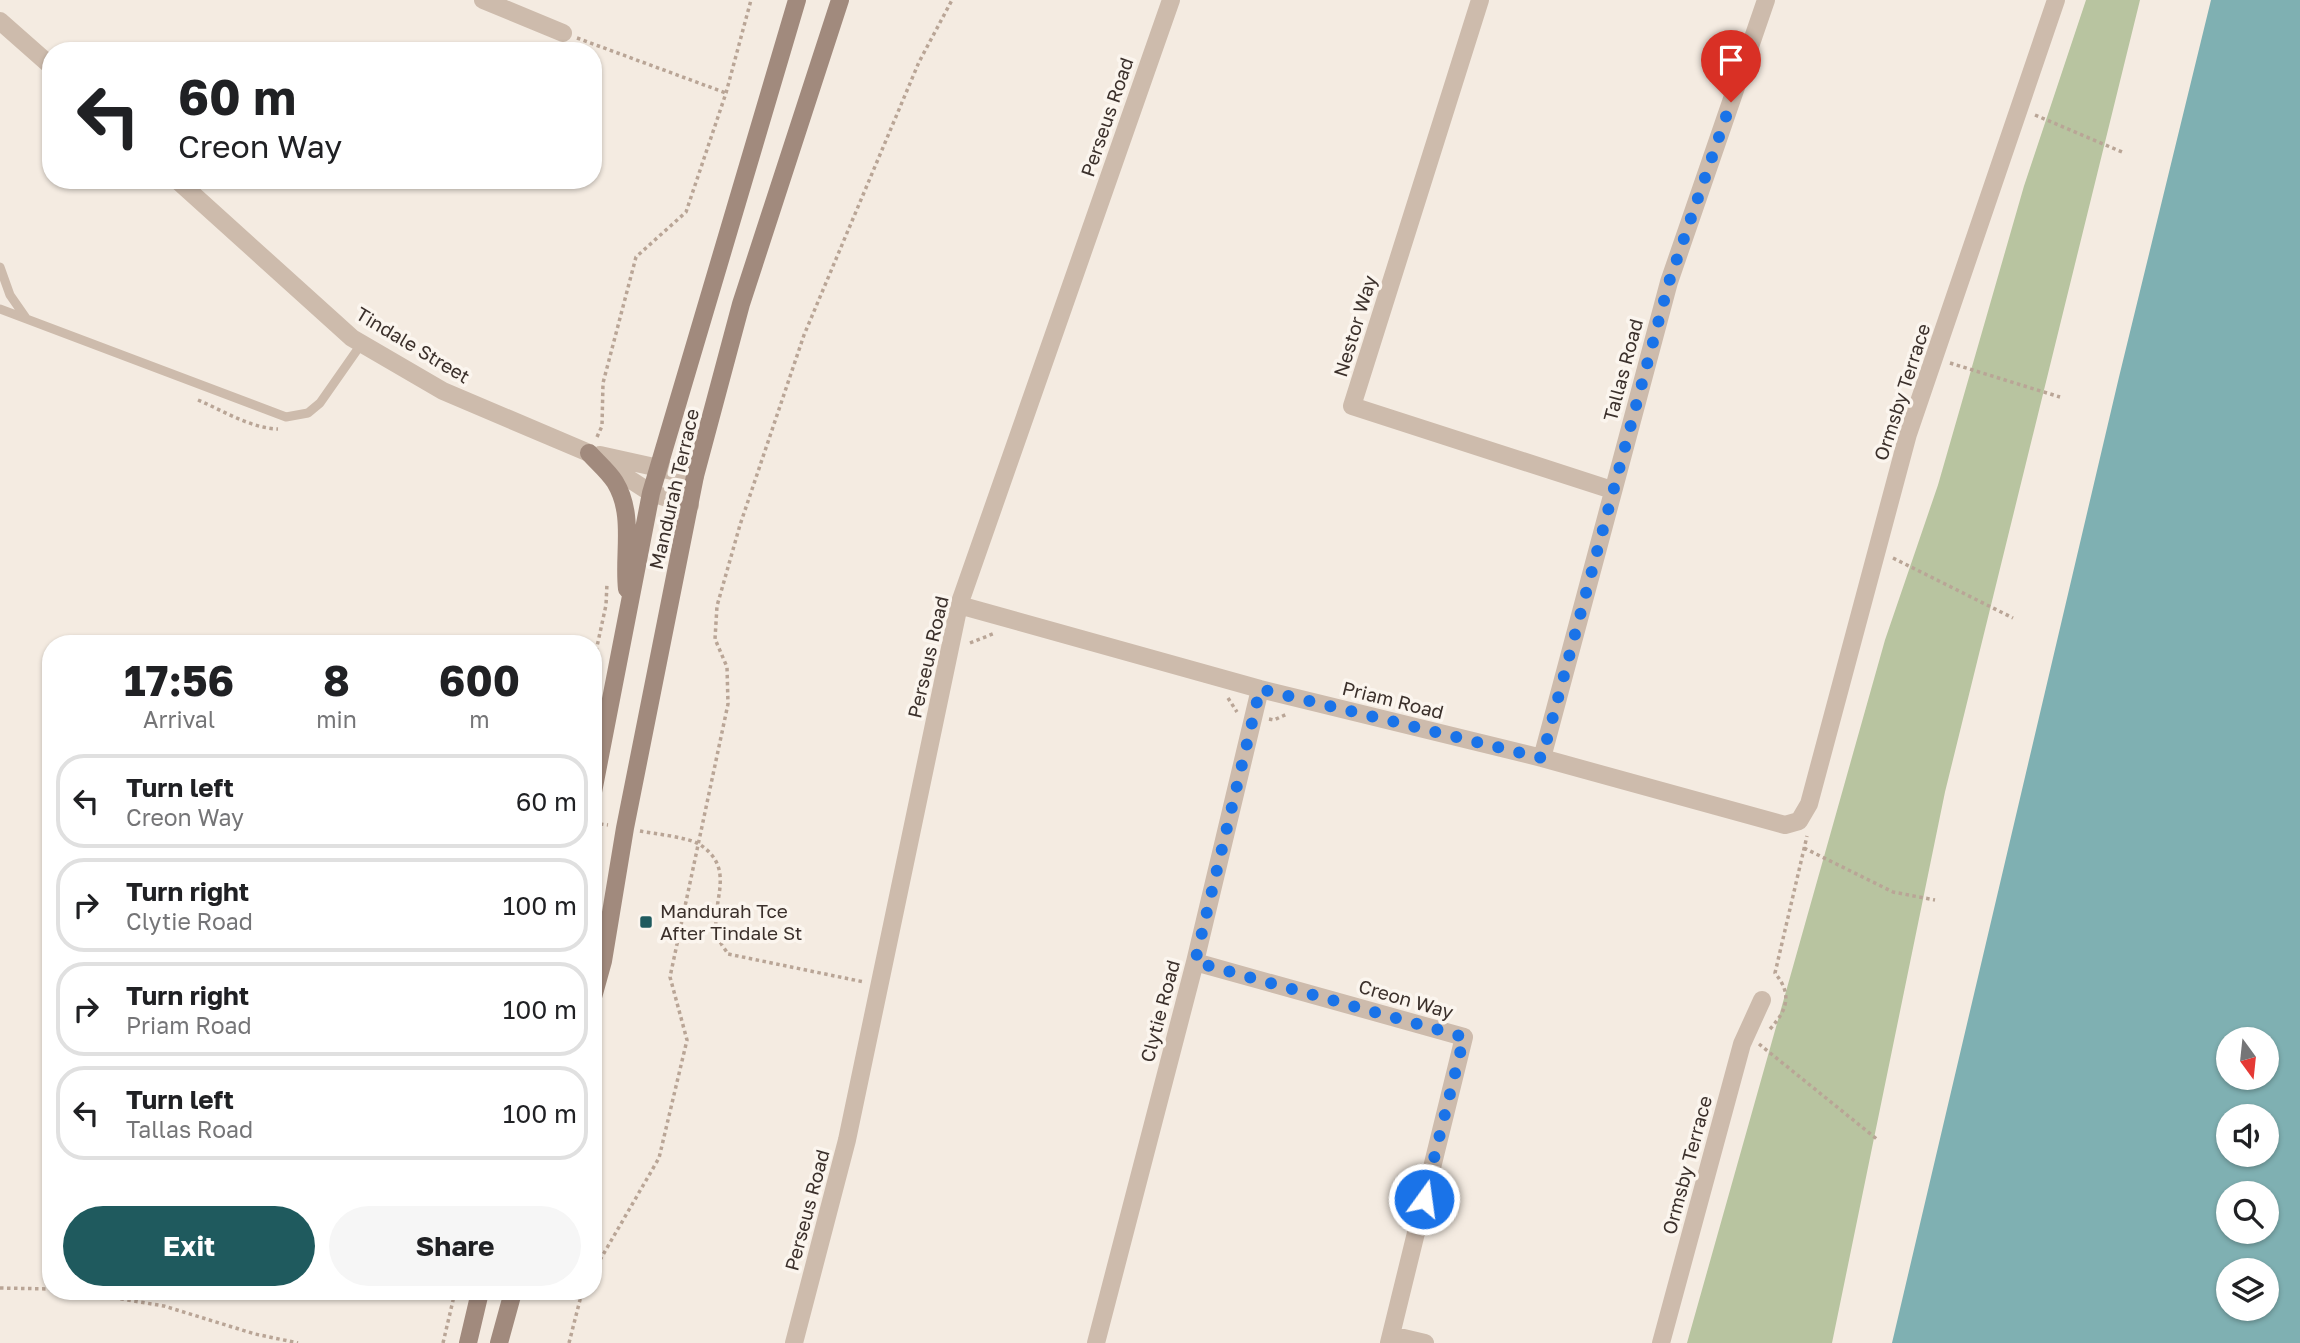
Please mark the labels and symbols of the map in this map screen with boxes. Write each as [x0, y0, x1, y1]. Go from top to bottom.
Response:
pin [1701, 30, 1761, 102]
street label: Perseus Road [1075, 54, 1138, 180]
street label: Nestor Way [1328, 272, 1381, 380]
street label: Tindale Street [352, 302, 474, 388]
street label: Tallas Road [1598, 316, 1647, 424]
street label: Ormsby Terrace [1869, 320, 1935, 463]
street label: Mandurah Terrace [644, 406, 703, 571]
street label: Perseus Road [902, 594, 953, 720]
street label: Priam Road [1340, 676, 1446, 723]
place label: Mandurah Tce After Tindale St [660, 899, 802, 944]
marker: Mandurah Tce After Tindale St [638, 914, 654, 930]
street label: Clytie Road [1135, 957, 1184, 1064]
street label: Creon Way [1356, 974, 1456, 1023]
north arrow [2216, 1027, 2278, 1090]
street label: Ormsby Terrace [1657, 1093, 1716, 1237]
street label: Perseus Road [779, 1147, 834, 1273]
position arrow [1387, 1162, 1461, 1236]

